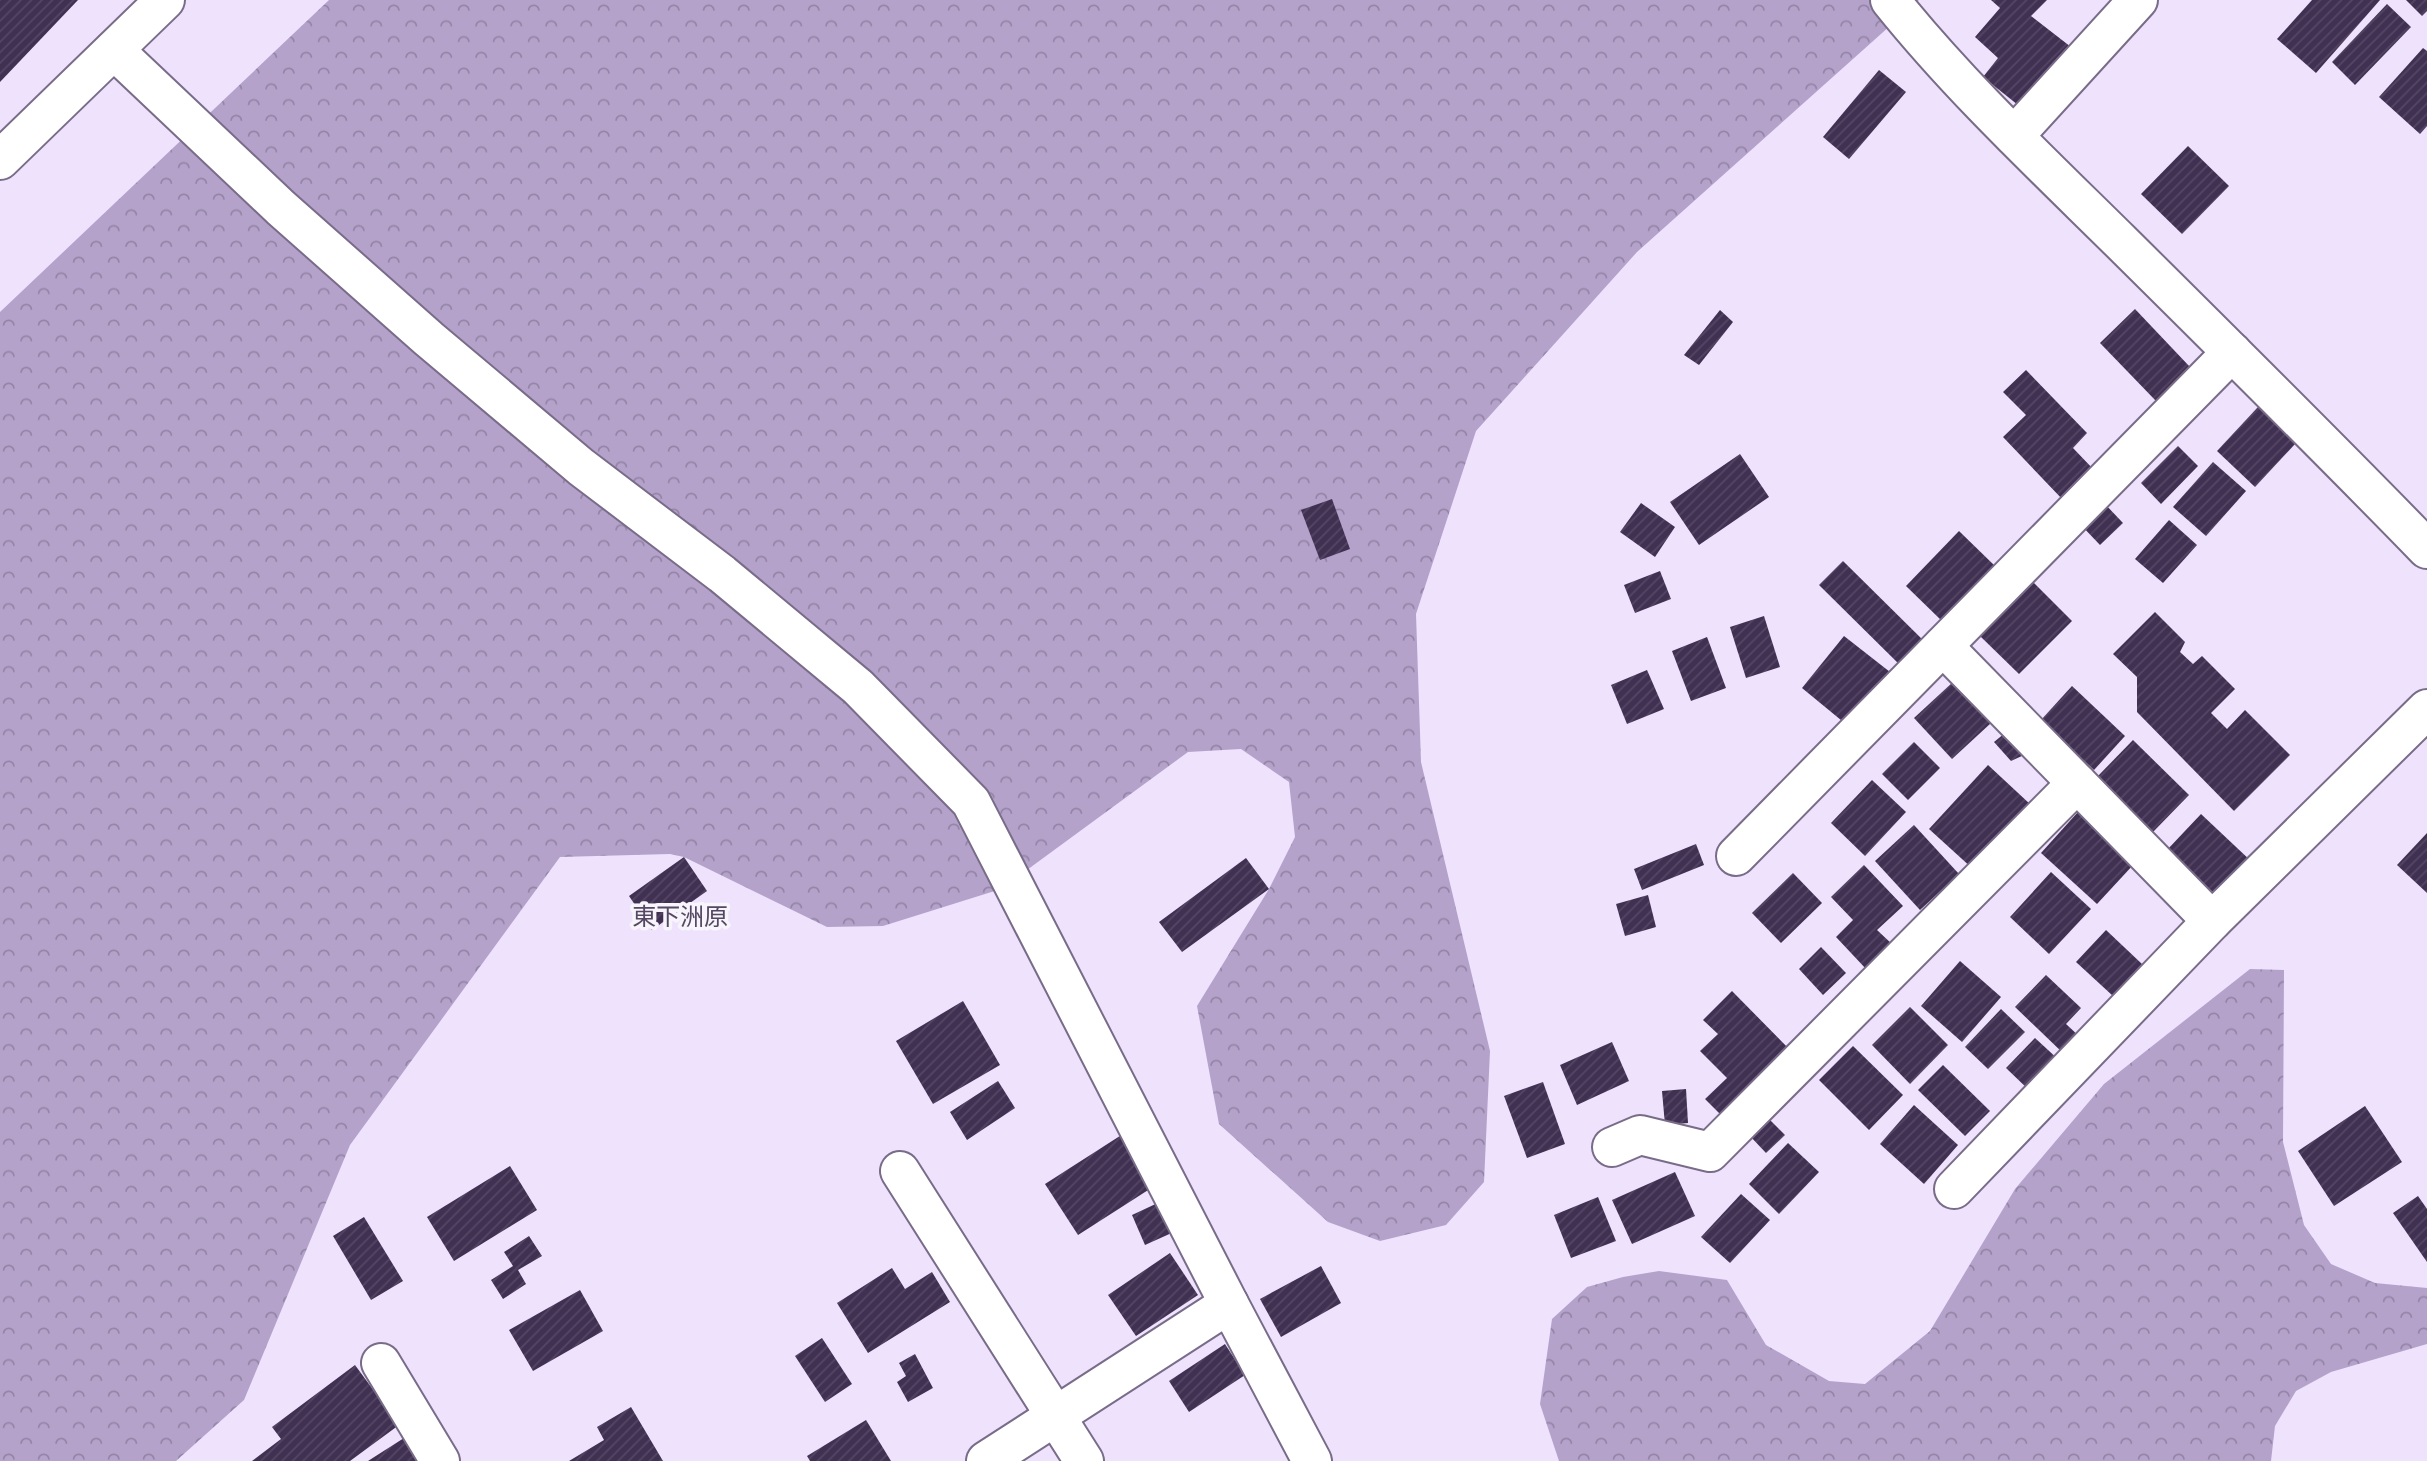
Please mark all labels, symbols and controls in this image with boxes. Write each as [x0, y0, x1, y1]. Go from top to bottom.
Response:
district label: 東下洲原 [632, 903, 728, 931]

